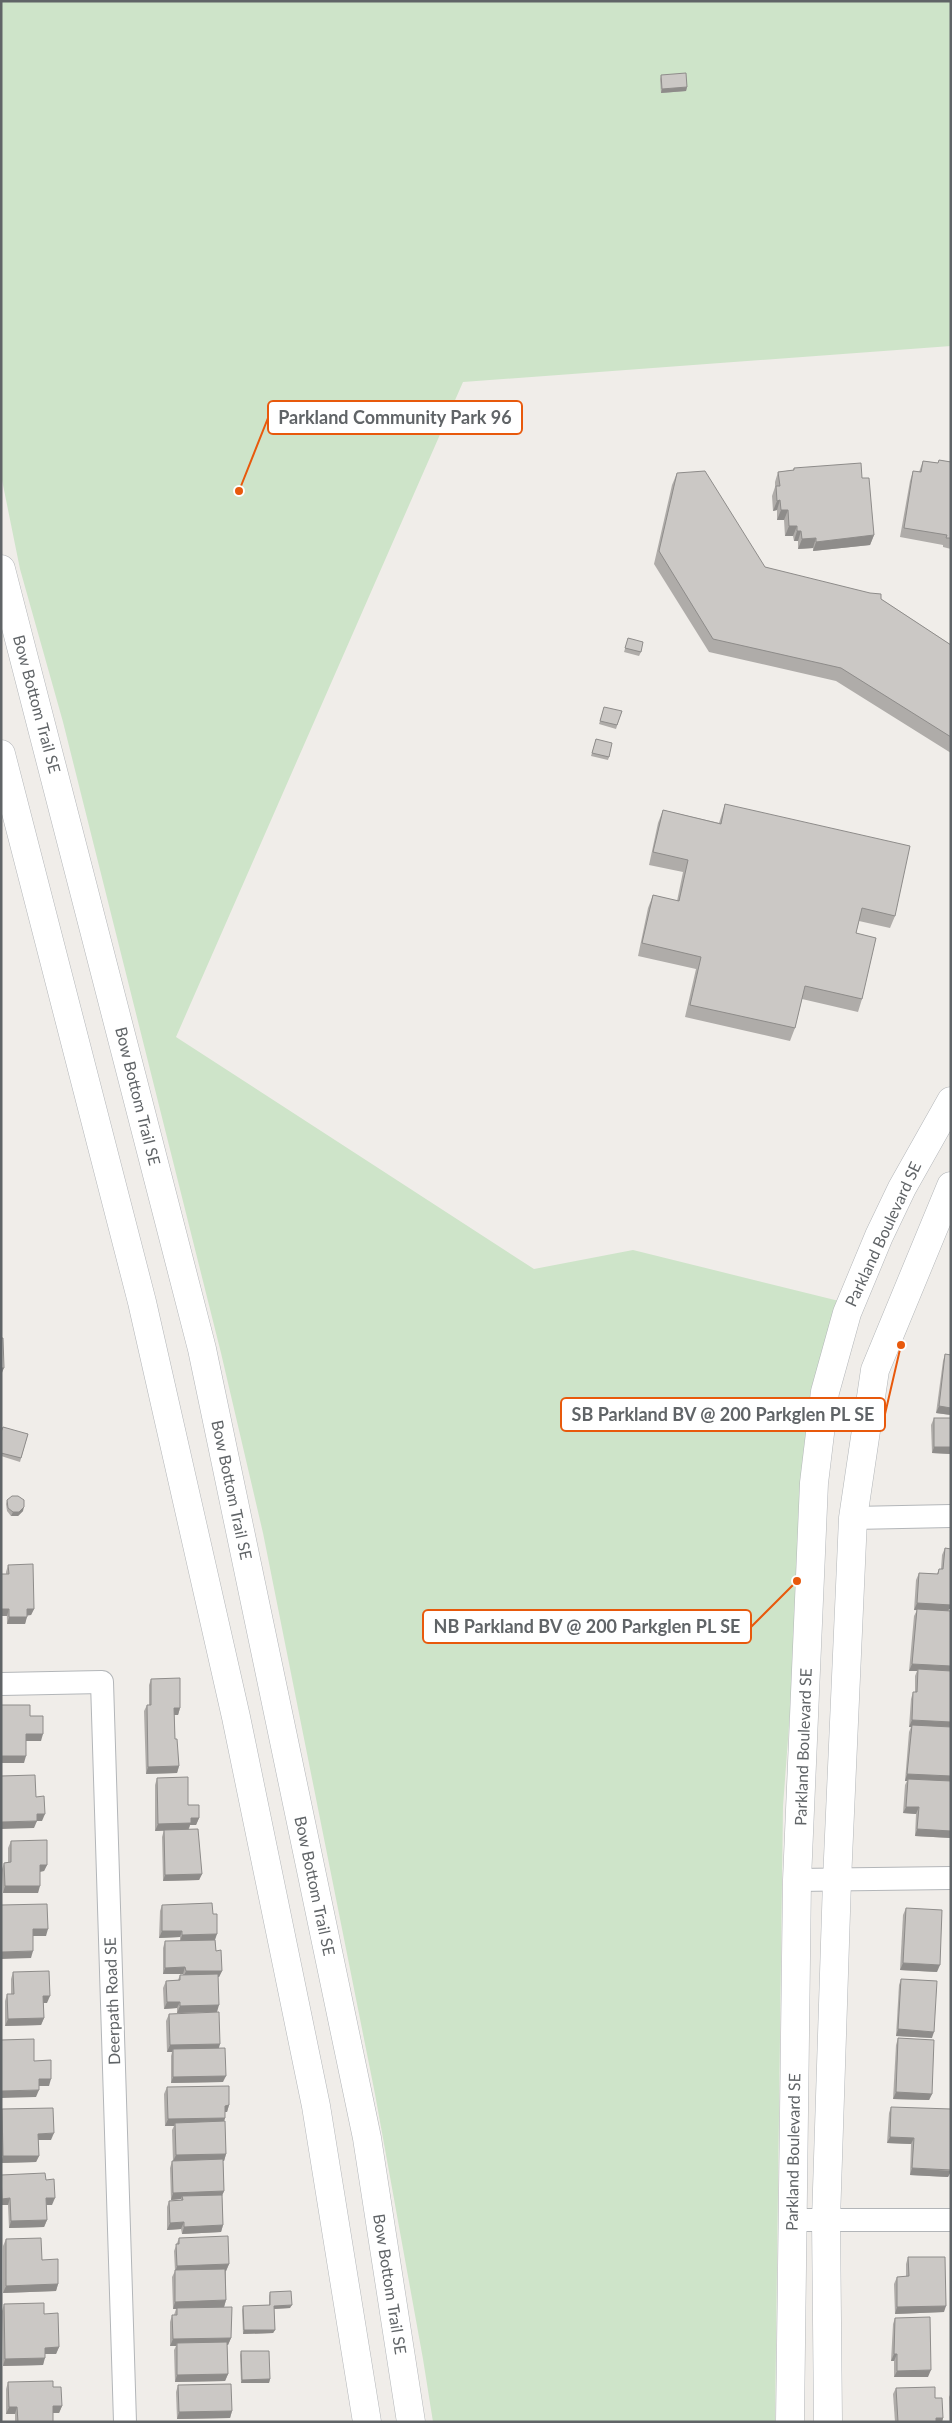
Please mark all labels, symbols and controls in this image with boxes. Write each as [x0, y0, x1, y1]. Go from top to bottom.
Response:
callout: Parkland Community Park 96 [268, 401, 522, 434]
text: Parkland Community Park 96 [278, 406, 512, 428]
street label: Bow Bottom Trail SE [10, 633, 65, 775]
street label: Bow Bottom Trail SE [112, 1025, 165, 1167]
street label: Parkland Boulevard SE [841, 1158, 924, 1309]
callout: SB Parkland BV @ 200 Parkglen PL SE [561, 1398, 885, 1431]
text: SB Parkland BV @ 200 Parkglen PL SE [572, 1403, 874, 1425]
street label: Bow Bottom Trail SE [208, 1418, 257, 1562]
callout: NB Parkland BV @ 200 Parkglen PL SE [423, 1610, 751, 1643]
text: NB Parkland BV @ 200 Parkglen PL SE [434, 1615, 740, 1637]
street label: Parkland Boulevard SE [790, 1668, 815, 1826]
street label: Bow Bottom Trail SE [291, 1814, 340, 1958]
street label: Deerpath Road SE [100, 1937, 123, 2065]
street label: Parkland Boulevard SE [782, 2073, 803, 2231]
street label: Bow Bottom Trail SE [370, 2212, 411, 2356]

